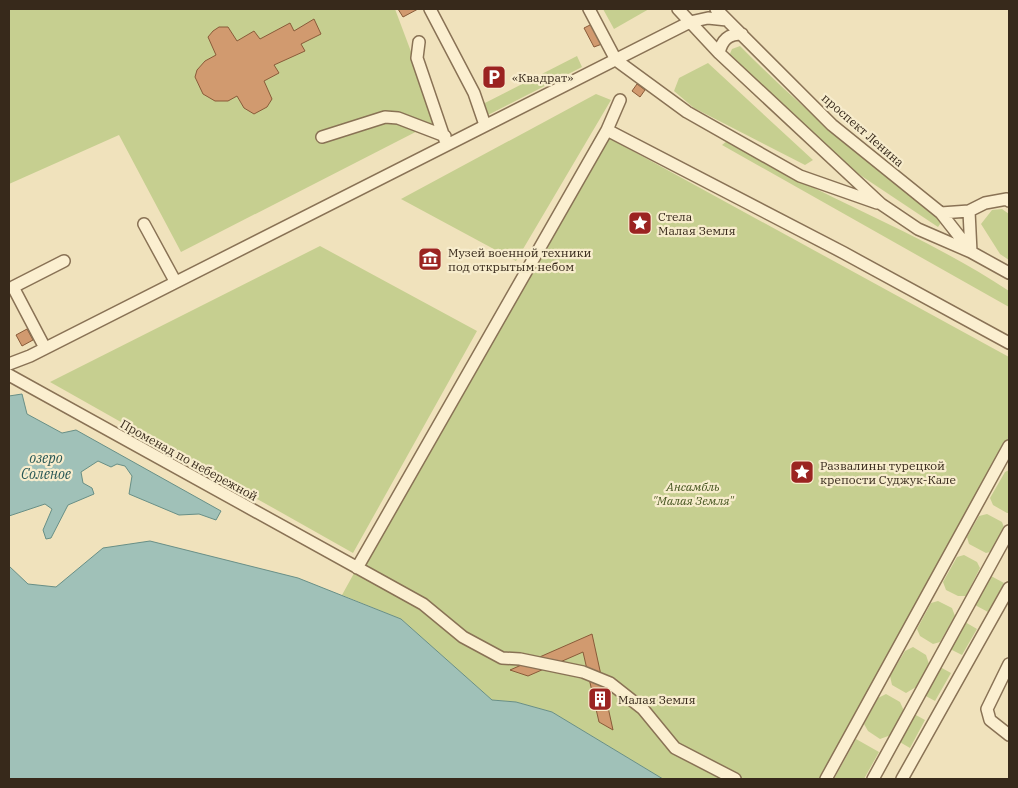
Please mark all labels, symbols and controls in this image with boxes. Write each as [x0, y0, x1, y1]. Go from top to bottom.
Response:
parking icon: «Квадрат» [481, 64, 507, 90]
place label: «Квадрат» [512, 70, 573, 85]
street label: проспект Ленина [819, 90, 907, 170]
place label: Стела Малая Земля [658, 209, 736, 238]
place icon: Стела Малая Земля [627, 210, 653, 236]
place label: Музей военной техники под открытым небом [448, 245, 592, 274]
museum icon: Музей военной техники под открытым небом [417, 246, 443, 272]
street label: Променад по небережной [118, 416, 260, 504]
water label: озеро Соленое [21, 449, 72, 483]
place label: Развалины турецкой крепости Суджук-Кале [820, 458, 956, 487]
place icon: Развалины турецкой крепости Суджук-Кале [789, 459, 815, 485]
park label: Ансамбль "Малая Земля" [652, 479, 735, 508]
building icon: Малая Земля [587, 686, 613, 712]
place label: Малая Земля [618, 692, 696, 707]

